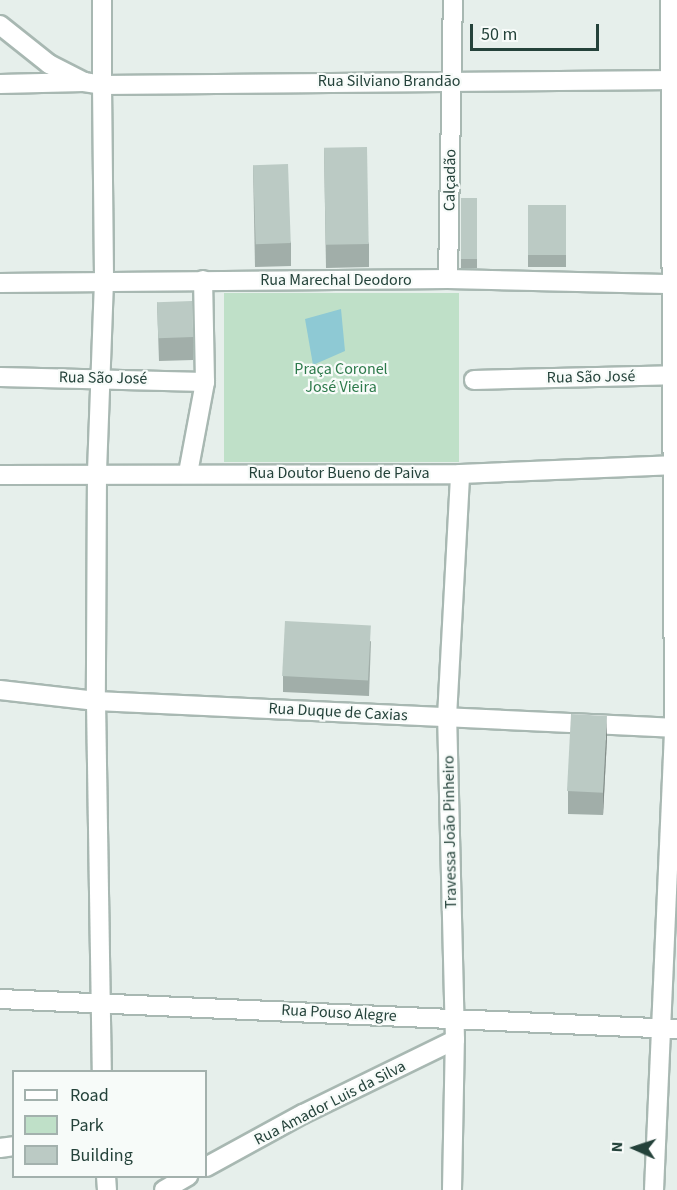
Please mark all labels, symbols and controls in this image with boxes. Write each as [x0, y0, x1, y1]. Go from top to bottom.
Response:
scale bar [473, 12, 602, 50]
text: 50 m [481, 22, 517, 47]
street label: Rua Silviano Brandão [318, 71, 460, 91]
street label: Calçadão [440, 149, 460, 211]
street label: Rua Marechal Deodoro [260, 270, 412, 290]
park label: Praça Coronel José Vieira [294, 359, 388, 397]
street label: Rua São José [547, 367, 635, 387]
street label: Rua São José [59, 368, 147, 388]
street label: Rua Doutor Bueno de Paiva [248, 463, 430, 483]
street label: Rua Duque de Caxias [268, 699, 408, 725]
street label: Travessa João Pinheiro [439, 755, 461, 909]
street label: Rua Pouso Alegre [281, 1000, 397, 1026]
street label: Rua Amador Luis da Silva [251, 1056, 409, 1150]
legend [12, 1070, 207, 1178]
text: Road [70, 1083, 109, 1108]
text: Park [70, 1113, 104, 1138]
north arrow [605, 1118, 665, 1178]
text: N [606, 1141, 628, 1153]
text: Building [70, 1143, 133, 1168]

